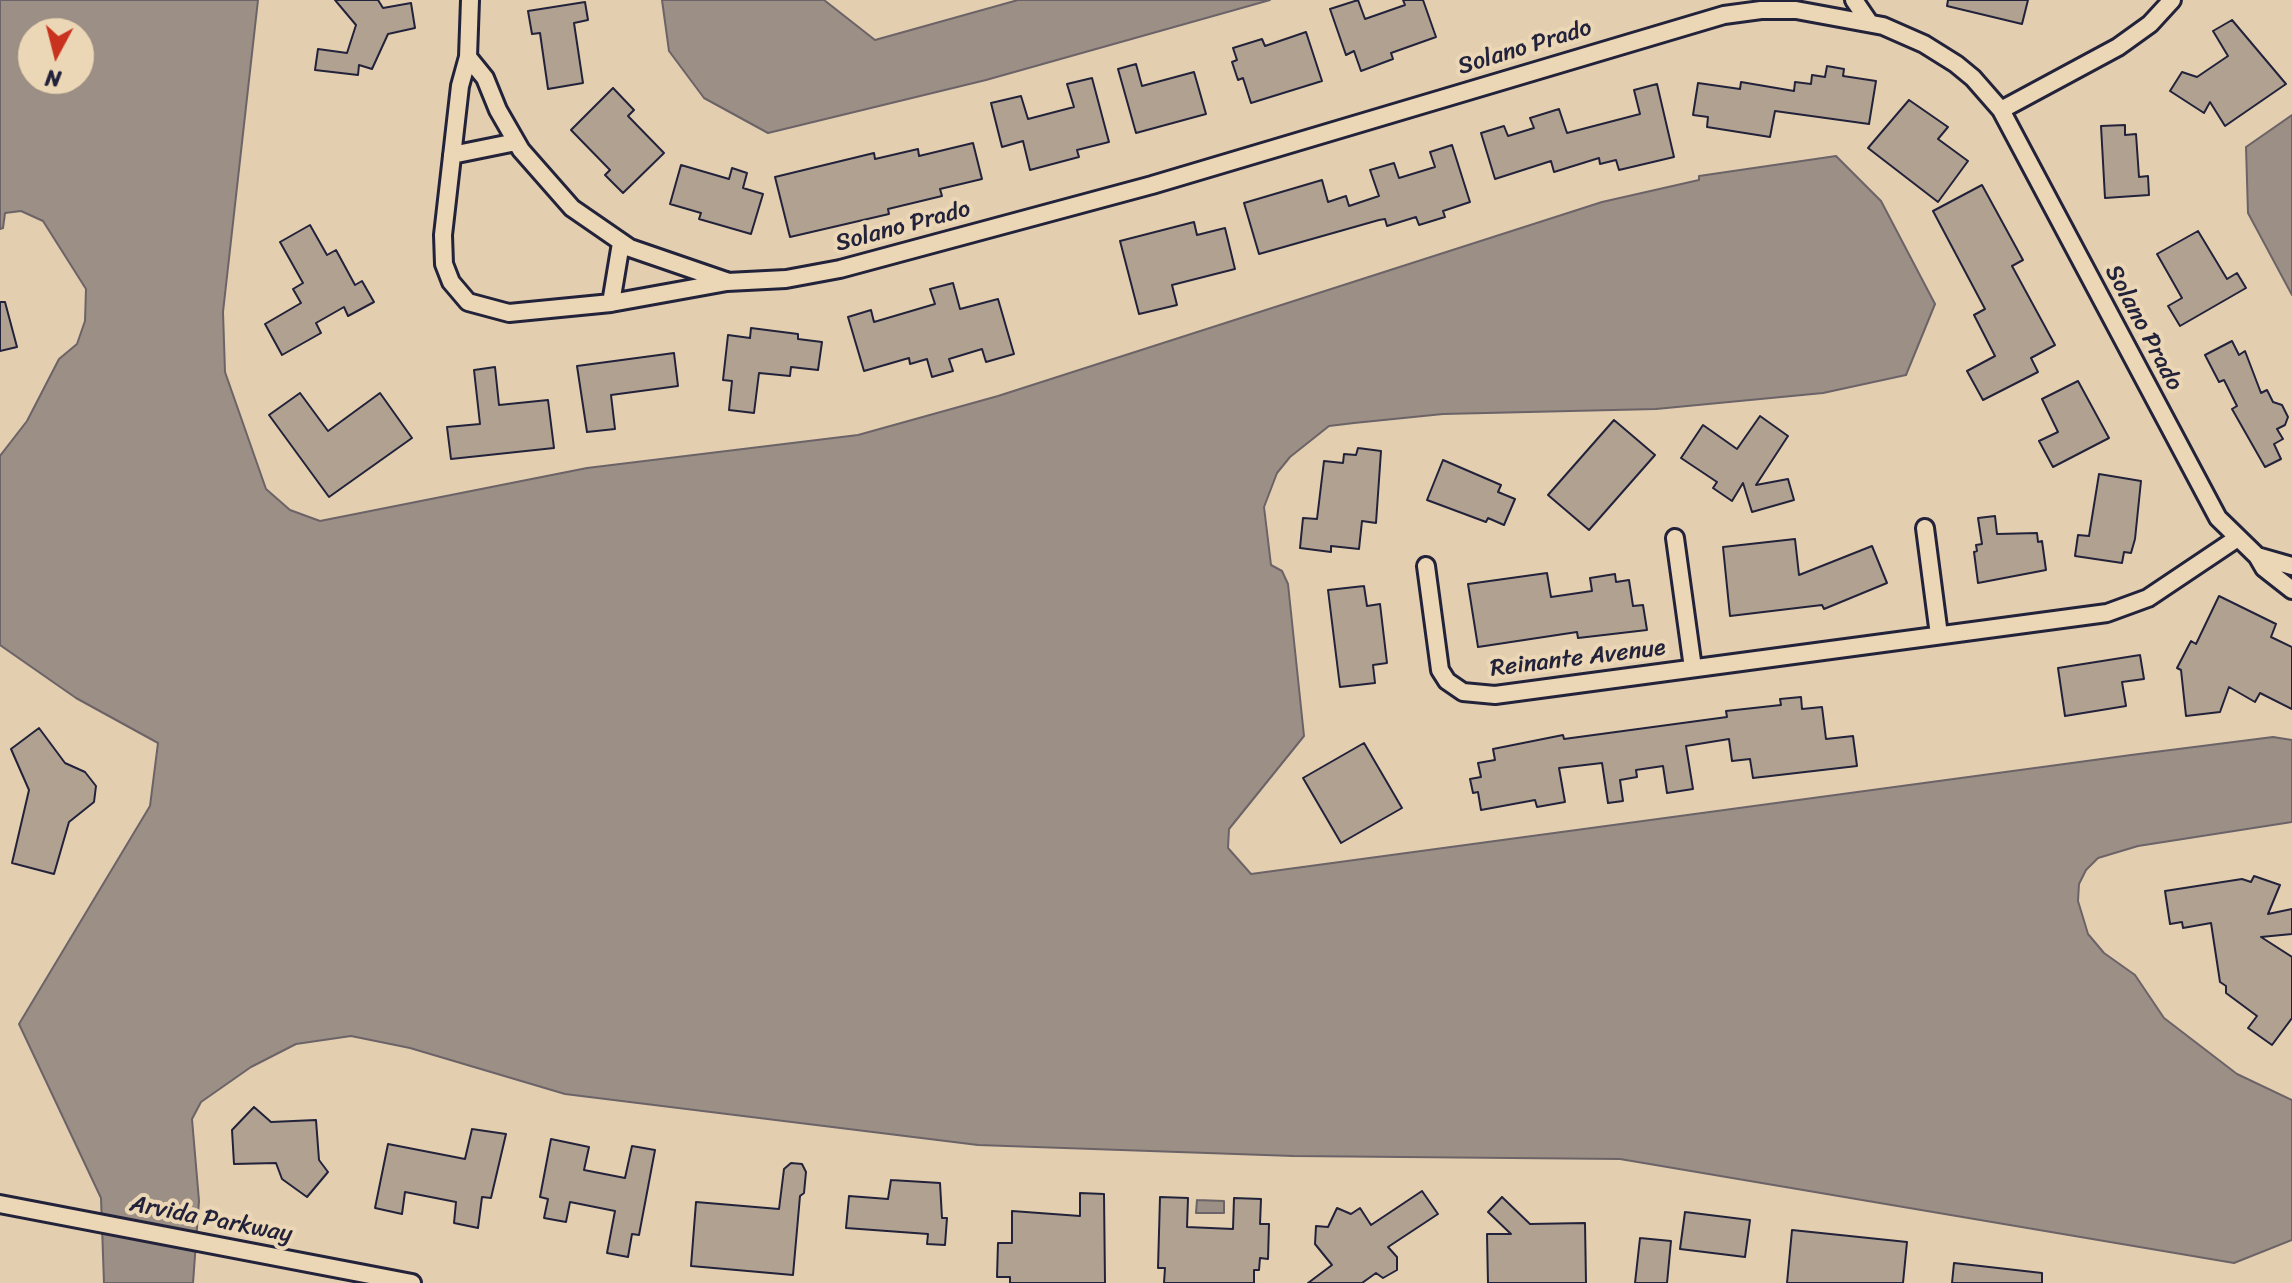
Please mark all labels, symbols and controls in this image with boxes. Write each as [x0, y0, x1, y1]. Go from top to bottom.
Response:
street label: Solano Prado [1455, 14, 1595, 82]
north arrow [16, 16, 96, 96]
text: N [43, 58, 63, 99]
street label: Solano Prado [832, 195, 974, 259]
street label: Solano Prado [2098, 260, 2188, 396]
street label: Reinante Avenue [1489, 634, 1667, 684]
street label: Arvida Parkway [127, 1190, 295, 1250]

